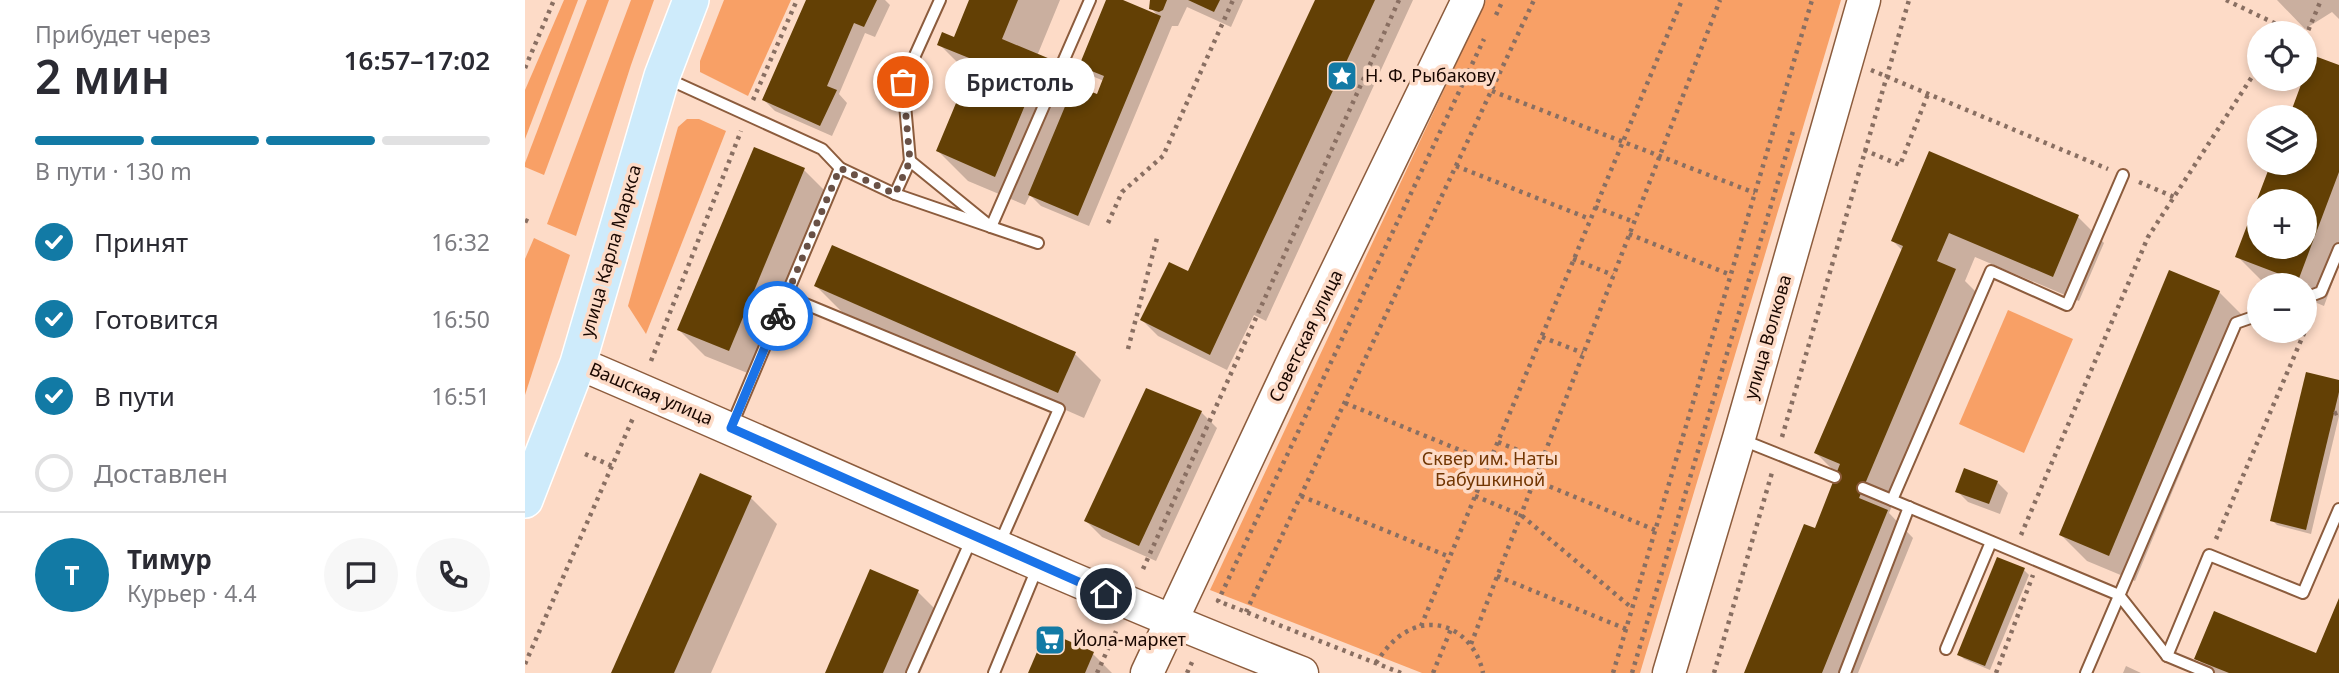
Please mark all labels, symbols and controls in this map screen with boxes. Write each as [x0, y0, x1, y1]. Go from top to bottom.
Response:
text: Прибудет через [35, 18, 211, 50]
map controls [2247, 21, 2317, 343]
button: locate [2247, 21, 2317, 91]
text: 16:57–17:02 [344, 42, 490, 78]
text: 2 мин [35, 45, 170, 107]
pin [873, 52, 933, 112]
callout: Бристоль [945, 57, 1095, 106]
place icon: Н. Ф. Рыбакову [1325, 59, 1359, 93]
icon: bag [884, 63, 922, 101]
place label: Н. Ф. Рыбакову [1365, 63, 1497, 87]
text: Бристоль [966, 66, 1074, 98]
button: layers [2247, 105, 2317, 175]
text: В пути · 130 m [35, 155, 192, 187]
street label: улица Карла Маркса [574, 162, 646, 340]
button: + [2247, 189, 2317, 259]
icon: check [35, 223, 73, 261]
text: Принят [94, 224, 188, 260]
text: 16:32 [431, 226, 490, 258]
street label: Советская улица [1263, 265, 1348, 406]
street label: улица Волкова [1738, 272, 1796, 402]
button: − [2247, 273, 2317, 343]
courier [743, 281, 813, 351]
icon: bike [759, 297, 797, 335]
icon: check [35, 300, 73, 338]
text: Готовится [94, 301, 219, 337]
text: 16:50 [431, 303, 490, 335]
street label: Вашская улица [586, 356, 717, 430]
icon: check [35, 377, 73, 415]
text: В пути [94, 378, 175, 414]
text: 16:51 [431, 380, 490, 412]
park label: Сквер им. Наты Бабушкиной [1422, 446, 1558, 491]
text: Доставлен [94, 455, 228, 491]
button: chat [324, 538, 398, 612]
button: phone [416, 538, 490, 612]
text: Тимур [127, 541, 212, 577]
text: Т [64, 557, 80, 593]
pin [1076, 564, 1136, 624]
icon: home [1087, 575, 1125, 613]
text: Курьер · 4.4 [127, 577, 257, 609]
supermarket icon: Йола-маркет [1033, 623, 1067, 657]
place label: Йола-маркет [1073, 627, 1186, 651]

